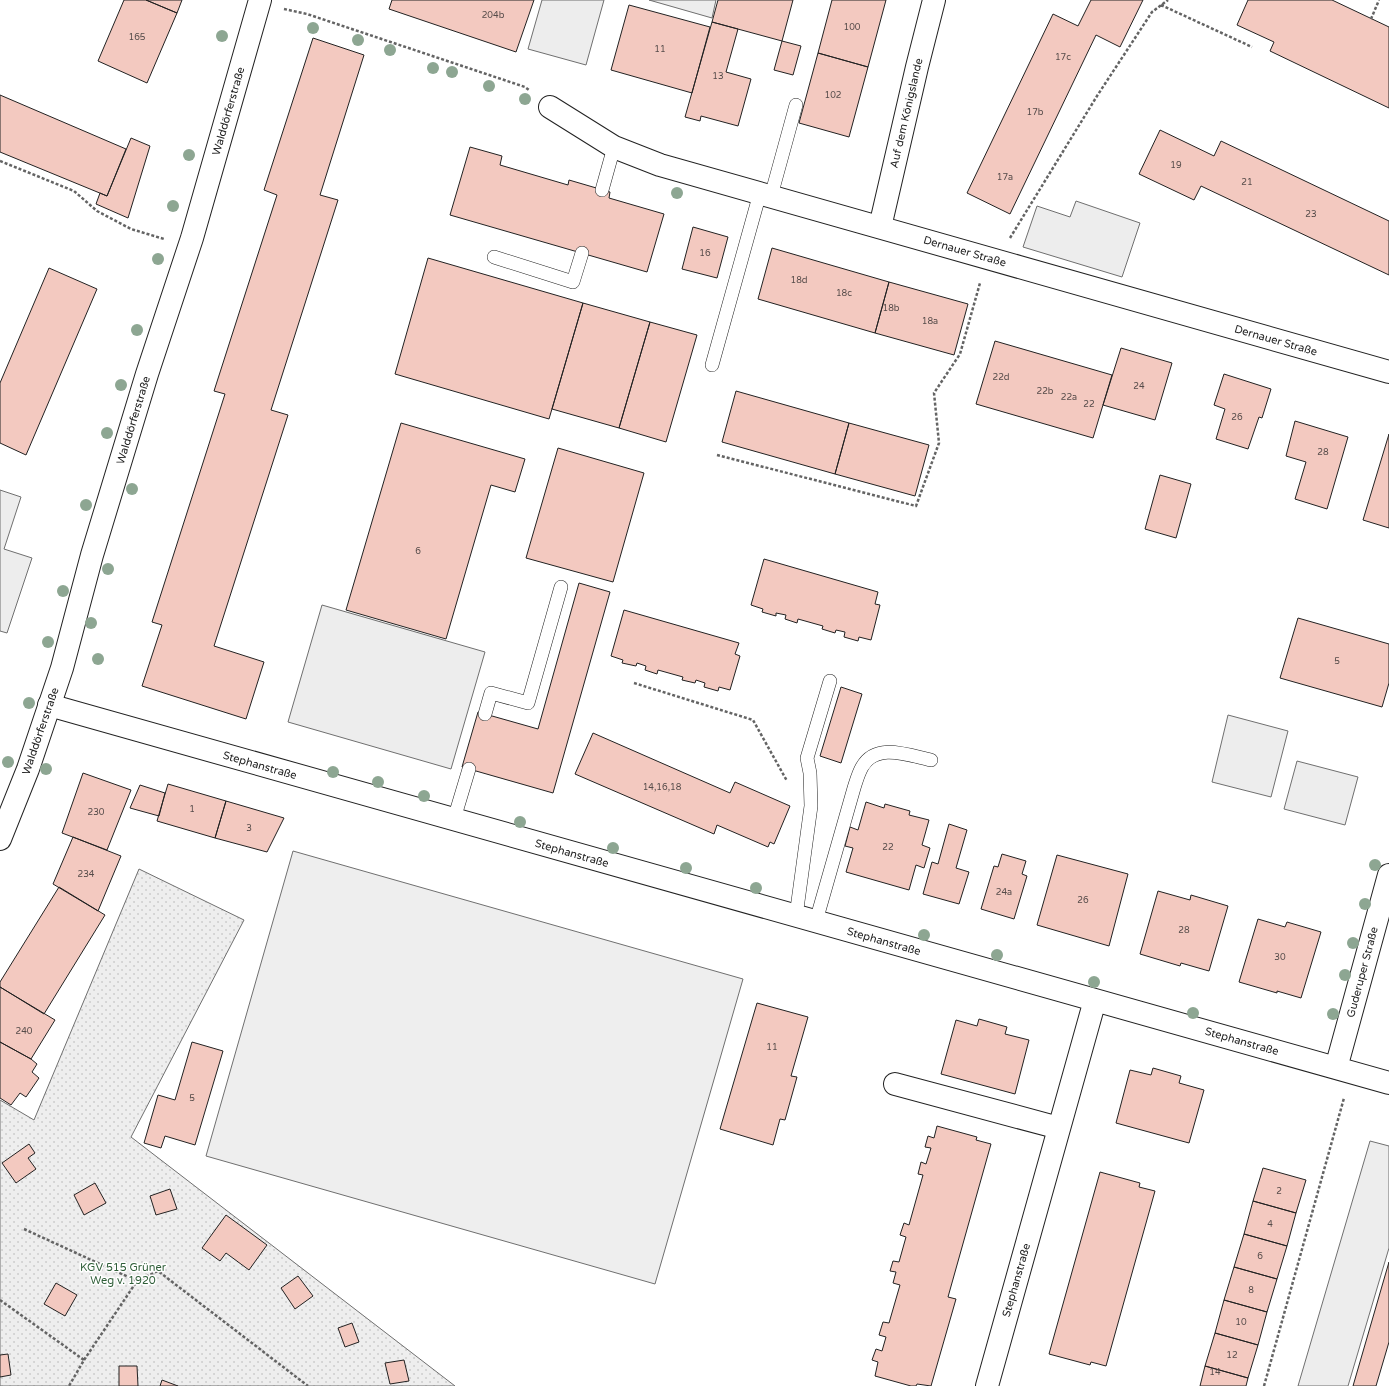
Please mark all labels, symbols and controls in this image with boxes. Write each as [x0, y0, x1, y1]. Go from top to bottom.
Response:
house number: 204b [482, 10, 505, 21]
house number: 100 [844, 22, 861, 33]
house number: 165 [129, 32, 146, 43]
house number: 11 [654, 44, 666, 55]
house number: 17c [1055, 52, 1071, 63]
street label: Auf dem Königslande [888, 57, 925, 169]
street label: Walddörferstraße [210, 65, 247, 157]
house number: 13 [712, 71, 724, 82]
house number: 102 [825, 90, 841, 101]
house number: 17b [1027, 107, 1044, 118]
house number: 19 [1170, 160, 1182, 171]
house number: 17a [997, 172, 1013, 183]
house number: 21 [1241, 177, 1253, 188]
house number: 23 [1305, 209, 1317, 220]
street label: Dernauer Straße [922, 233, 1008, 269]
house number: 16 [699, 248, 711, 259]
house number: 18d [791, 275, 807, 286]
house number: 18c [836, 288, 852, 299]
house number: 18b [883, 303, 900, 314]
house number: 18a [922, 316, 938, 327]
street label: Dernauer Straße [1233, 322, 1319, 358]
house number: 22d [993, 372, 1009, 383]
street label: Walddörferstraße [114, 375, 153, 466]
house number: 24 [1133, 381, 1145, 392]
house number: 22b [1037, 386, 1054, 397]
house number: 22a [1061, 392, 1077, 403]
house number: 22 [1083, 399, 1095, 410]
house number: 26 [1231, 412, 1243, 423]
house number: 28 [1317, 447, 1329, 458]
house number: 6 [415, 546, 421, 557]
house number: 5 [1334, 656, 1340, 667]
street label: Walddörferstraße [19, 686, 62, 777]
street label: Stephanstraße [221, 749, 298, 782]
house number: 14,16,18 [643, 782, 682, 793]
house number: 1 [189, 804, 195, 815]
house number: 230 [88, 807, 105, 818]
house number: 3 [246, 823, 252, 834]
street label: Stephanstraße [533, 837, 610, 870]
house number: 22 [882, 842, 894, 853]
house number: 234 [78, 869, 95, 880]
house number: 24a [996, 887, 1012, 898]
house number: 26 [1077, 895, 1089, 906]
street label: Stephanstraße [845, 925, 922, 958]
house number: 28 [1178, 925, 1190, 936]
street label: Guderuper Straße [1344, 925, 1381, 1019]
house number: 30 [1274, 952, 1286, 963]
street label: Stephanstraße [1203, 1025, 1280, 1058]
house number: 240 [16, 1026, 33, 1037]
house number: 11 [766, 1042, 778, 1053]
house number: 5 [189, 1093, 195, 1104]
house number: 2 [1276, 1186, 1282, 1197]
house number: 4 [1267, 1219, 1273, 1230]
street label: Stephanstraße [1000, 1242, 1033, 1319]
house number: 6 [1257, 1251, 1263, 1262]
park label: KGV 515 Grüner Weg v. 1920 [80, 1261, 167, 1287]
house number: 8 [1248, 1285, 1254, 1296]
house number: 10 [1235, 1317, 1247, 1328]
house number: 12 [1226, 1350, 1238, 1361]
house number: 14 [1209, 1367, 1221, 1378]

